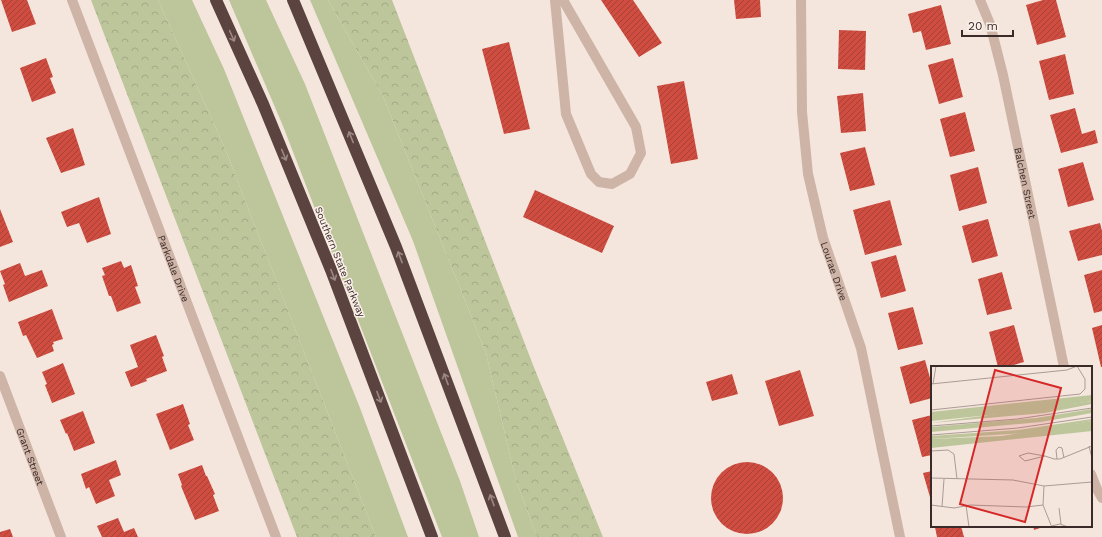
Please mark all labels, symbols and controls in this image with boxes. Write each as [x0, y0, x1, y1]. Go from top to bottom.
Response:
scale bar [962, 12, 1013, 38]
text: 20 m [968, 19, 998, 33]
one-way arrow [229, 29, 236, 41]
one-way arrow [346, 131, 354, 143]
street label: Balchen Street [1013, 146, 1039, 220]
one-way arrow [280, 149, 288, 161]
street label: Southern State Parkway [313, 205, 368, 320]
street label: Parkdale Drive [156, 233, 192, 303]
street label: Lourae Drive [819, 240, 850, 302]
one-way arrow [395, 252, 403, 264]
one-way arrow [329, 269, 337, 281]
inset map [931, 366, 1092, 527]
one-way arrow [442, 373, 450, 385]
one-way arrow [376, 390, 384, 402]
street label: Grant Street [15, 426, 47, 488]
one-way arrow [488, 495, 496, 507]

